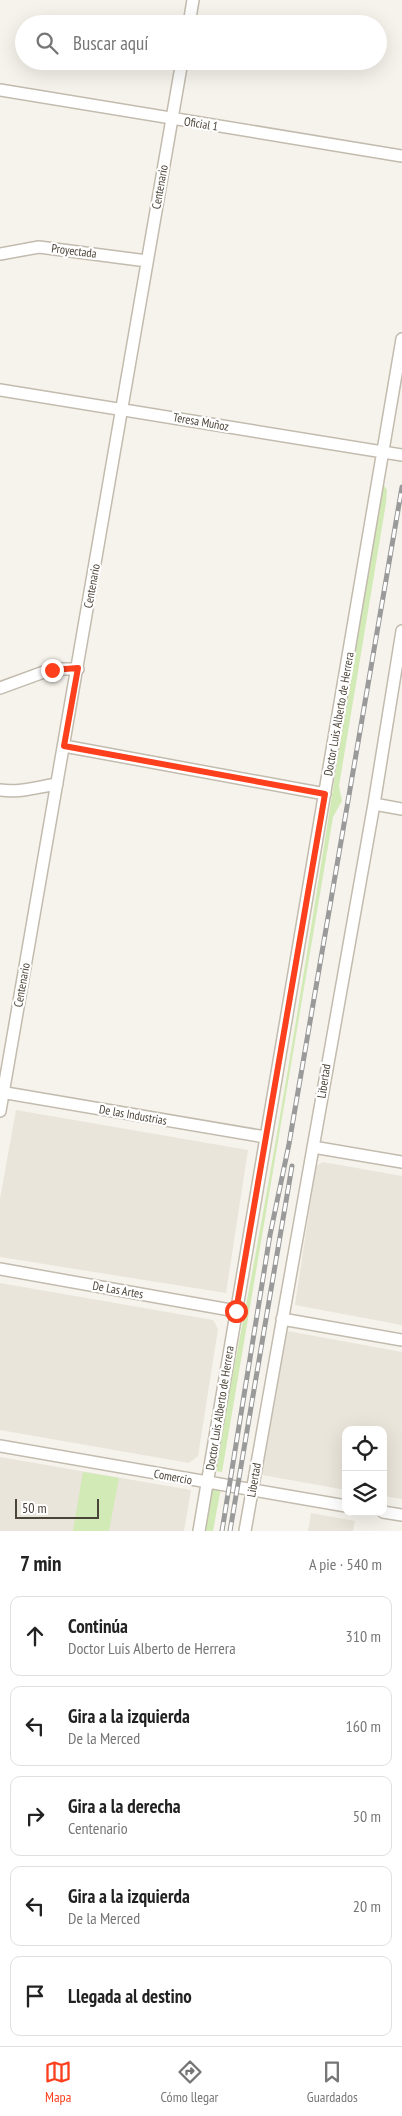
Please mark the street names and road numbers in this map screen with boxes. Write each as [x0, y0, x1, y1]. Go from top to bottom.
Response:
street label: Oficial 1 [183, 113, 219, 134]
street label: Centenario [148, 164, 171, 210]
street label: Proyectada [51, 240, 98, 261]
street label: Teresa Muñoz [172, 409, 230, 434]
street label: Centenario [80, 563, 103, 609]
street label: Doctor Luis Alberto de Herrera [320, 651, 357, 777]
street label: Centenario [10, 962, 33, 1008]
street label: Libertad [313, 1063, 334, 1099]
street label: De las Industrias [98, 1101, 168, 1128]
street label: De Las Artes [92, 1278, 145, 1301]
street label: Doctor Luis Alberto de Herrera [202, 1344, 237, 1471]
street label: Libertad [243, 1462, 264, 1498]
street label: Comercio [153, 1466, 193, 1487]

